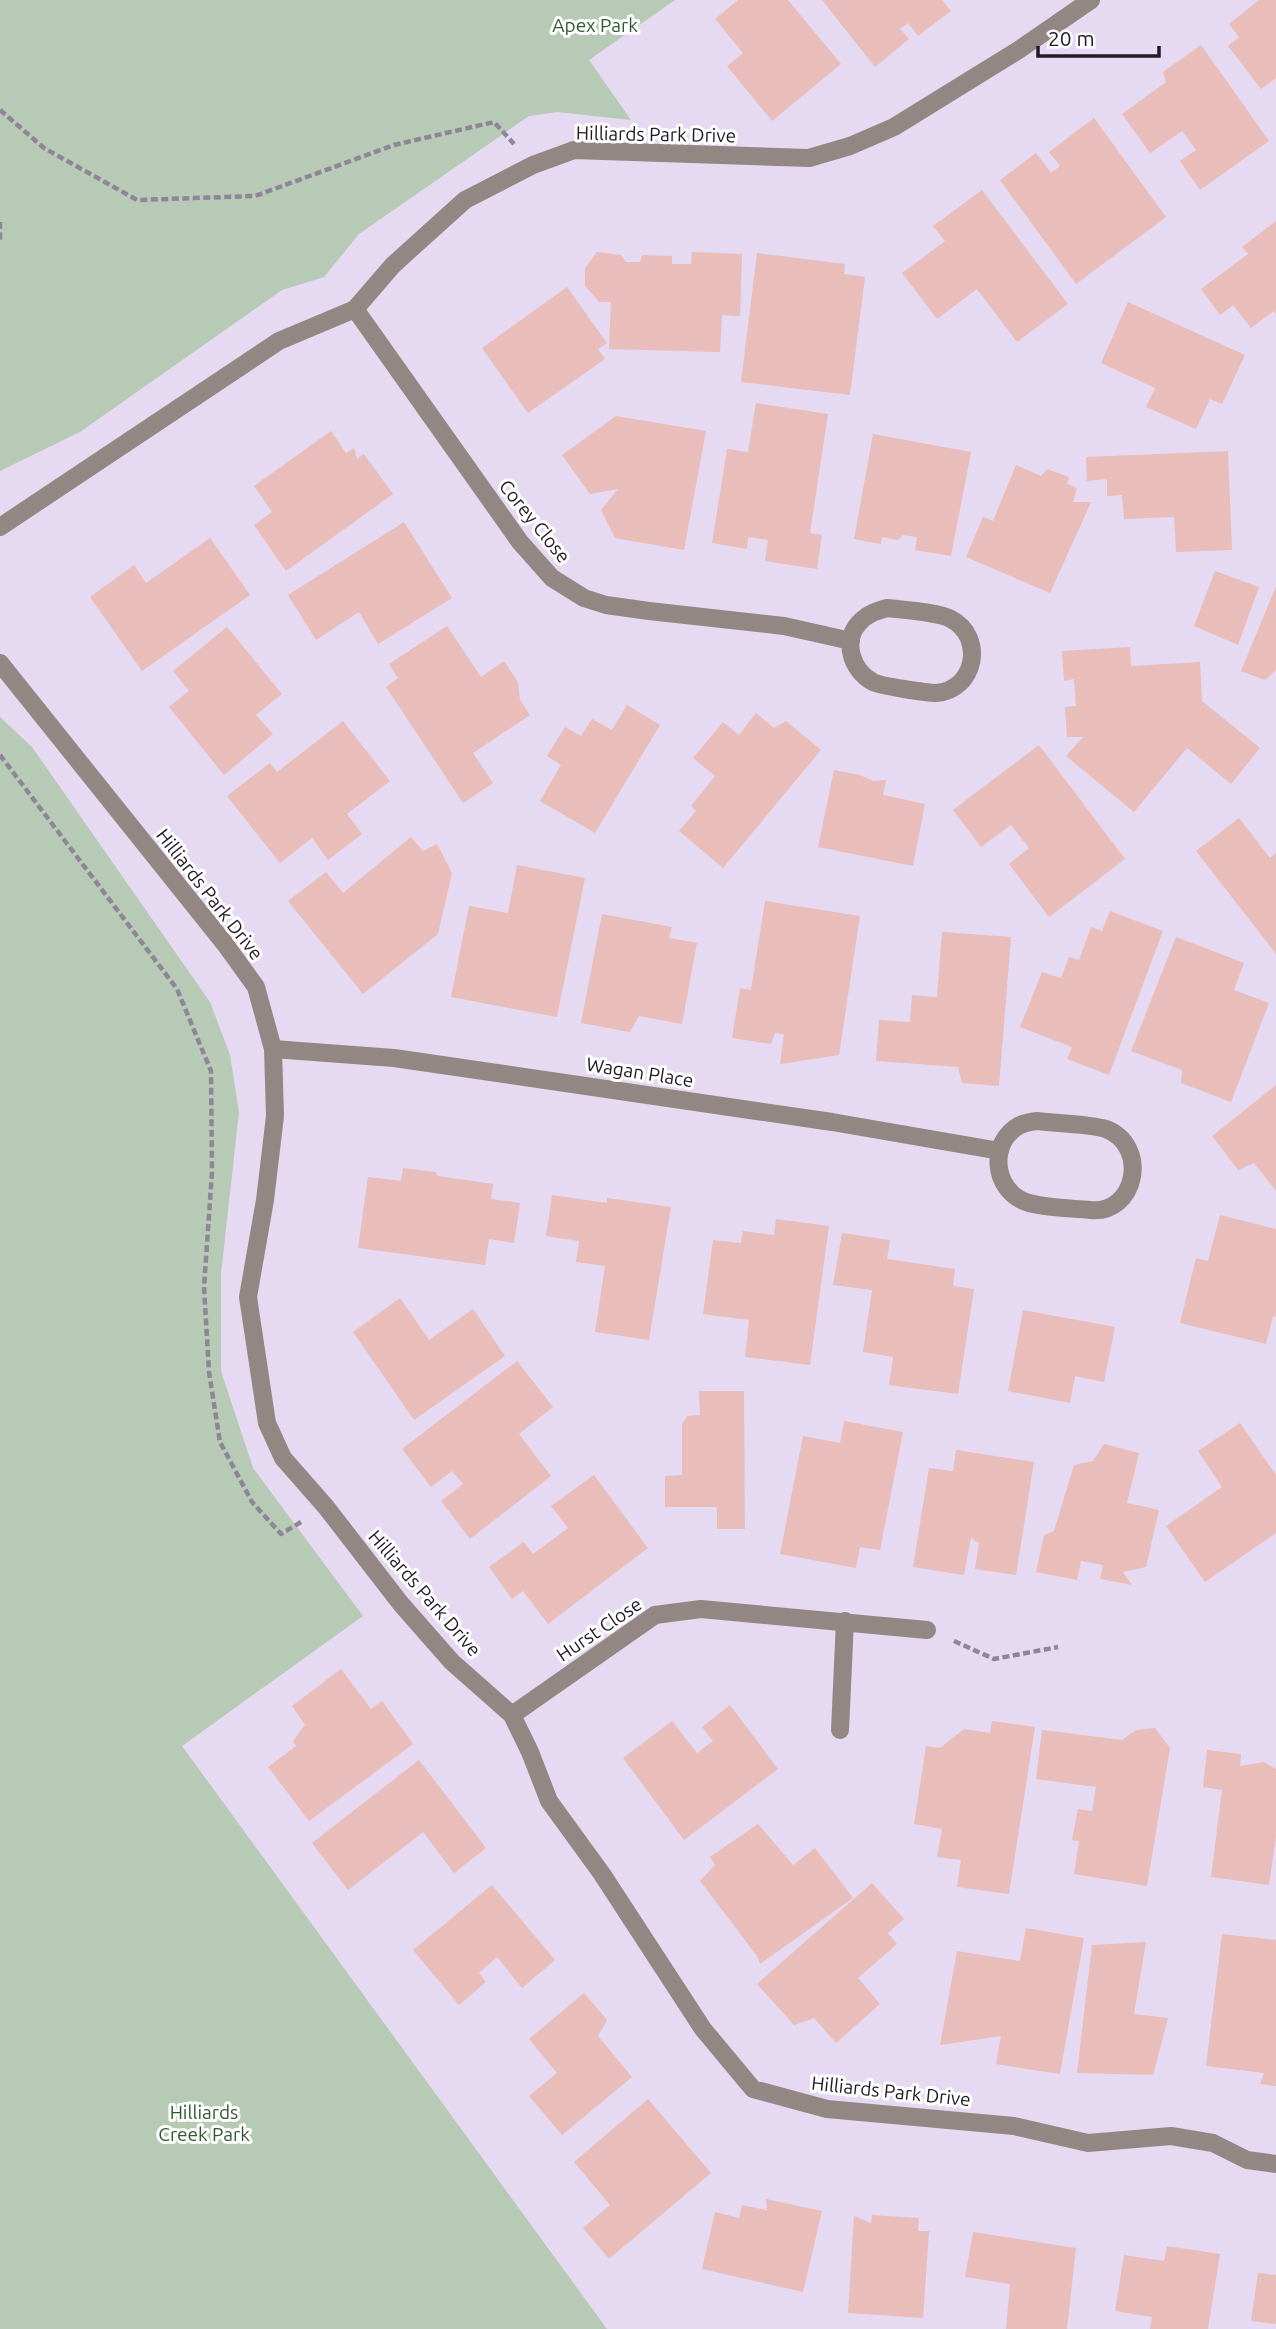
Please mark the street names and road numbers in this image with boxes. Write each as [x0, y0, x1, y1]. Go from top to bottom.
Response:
street label: Hilliards Park Drive [576, 122, 736, 146]
street label: Corey Close [495, 475, 575, 567]
street label: Hilliards Park Drive [152, 824, 268, 964]
street label: Wagan Place [585, 1053, 695, 1091]
street label: Hilliards Park Drive [364, 1525, 486, 1661]
street label: Hurst Close [552, 1593, 646, 1665]
street label: Hilliards Park Drive [810, 2072, 972, 2110]

